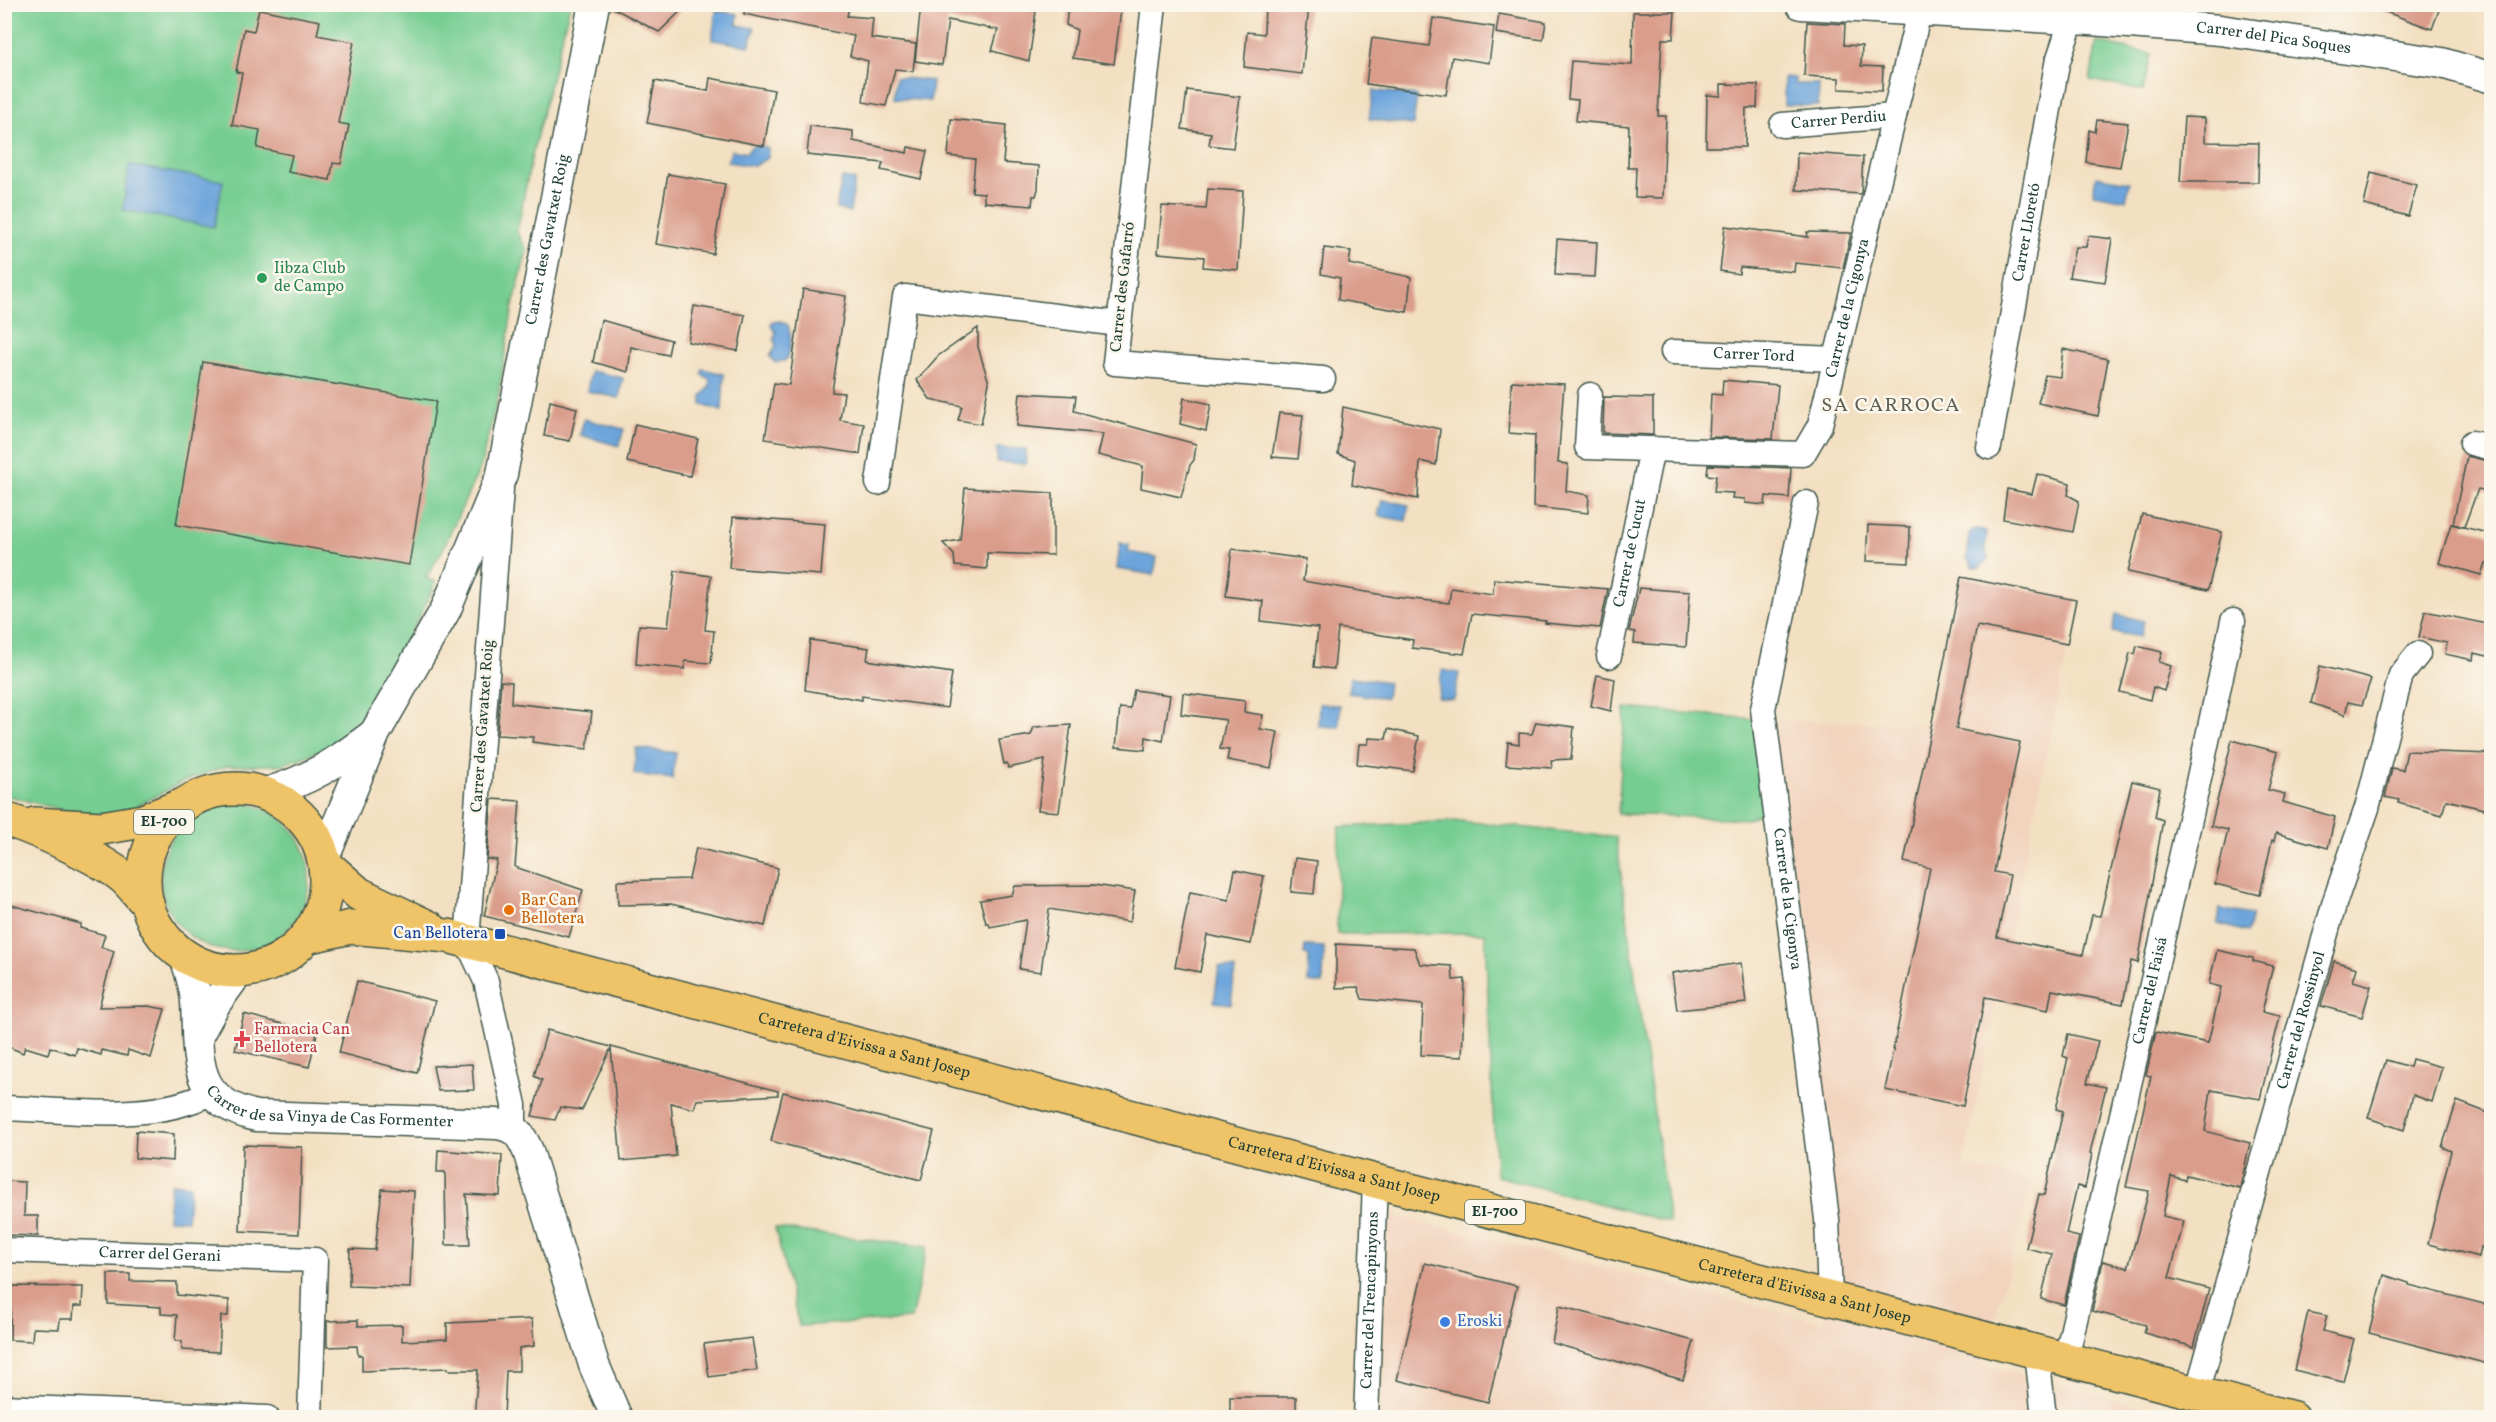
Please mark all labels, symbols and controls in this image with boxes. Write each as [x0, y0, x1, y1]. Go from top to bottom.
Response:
street label: Carrer del Pica Soques [2195, 17, 2353, 60]
street label: Carrer Perdiu [1790, 106, 1887, 135]
street label: Carrer des Gavatxet Roig [520, 152, 575, 327]
street label: Carrer Lloretó [2008, 181, 2047, 283]
street label: Carrer des Gafarró [1105, 221, 1141, 353]
street label: Carrer de la Cigonya [1821, 236, 1875, 380]
place label: Iibza Club de Campo [274, 258, 346, 298]
marker: Iibza Club de Campo [255, 271, 269, 285]
street label: Carrer Tord [1713, 343, 1795, 368]
district label: SA CARROCA [1821, 392, 1961, 420]
street label: Carrer de Cucut [1608, 496, 1652, 610]
street label: Carrer des Gavatxet Roig [466, 639, 500, 813]
road number: EI-700 [134, 810, 194, 834]
street label: Carrer de la Cigonya [1767, 827, 1807, 971]
place label: Bar Can Bellotera [521, 890, 584, 930]
marker: Bar Can Bellotera [502, 903, 516, 917]
place label: Can Bellotera [393, 923, 488, 945]
marker: Can Bellotera [493, 927, 507, 941]
street label: Carrer del Faisá [2128, 935, 2174, 1047]
street label: Carrer del Rossinyol [2272, 949, 2331, 1092]
street label: Carretera d'Eivissa a Sant Josep [756, 1007, 973, 1085]
place label: Farmacia Can Bellotera [254, 1019, 350, 1059]
marker: Farmacia Can Bellotera [235, 1032, 249, 1046]
street label: Carrer de sa Vinya de Cas Formenter [200, 1081, 454, 1134]
street label: Carretera d'Eivissa a Sant Josep [1225, 1132, 1443, 1208]
road number: EI-700 [1465, 1200, 1525, 1224]
street label: Carrer del Trencapinyons [1356, 1211, 1385, 1389]
street label: Carrer del Gerani [98, 1242, 222, 1268]
street label: Carretera d'Eivissa a Sant Josep [1696, 1254, 1913, 1330]
place label: Eroski [1457, 1311, 1502, 1333]
marker: Eroski [1438, 1315, 1452, 1329]

